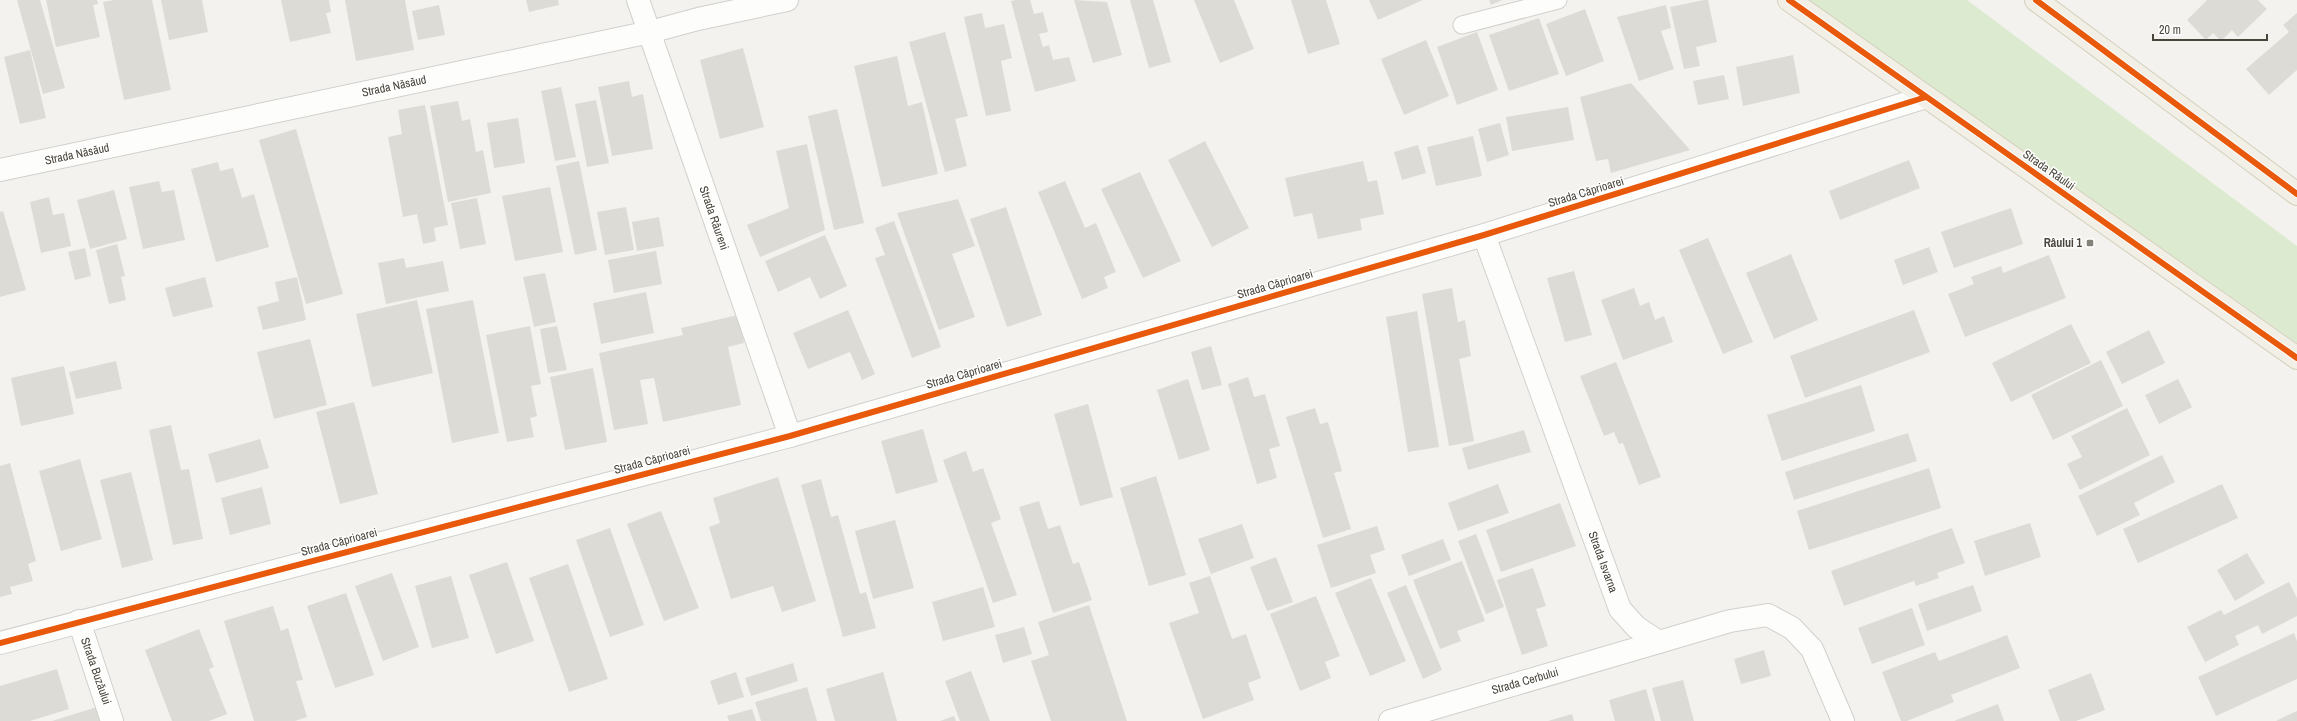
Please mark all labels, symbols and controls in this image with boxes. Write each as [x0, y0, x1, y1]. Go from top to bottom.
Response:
scale bar [2153, 16, 2267, 42]
text: 20 m [2159, 22, 2181, 38]
street label: Strada Năsăud [360, 71, 428, 101]
street label: Strada Năsăud [43, 139, 111, 169]
street label: Strada Râului [2020, 146, 2078, 194]
street label: Strada Căprioarei [1546, 173, 1626, 211]
street label: Strada Râureni [696, 184, 732, 252]
place label: Râului 1 [2044, 235, 2083, 251]
marker: Râului 1 [2085, 238, 2095, 248]
street label: Strada Căprioarei [1235, 266, 1315, 302]
street label: Strada Căprioarei [924, 356, 1004, 392]
street label: Strada Căprioarei [612, 442, 692, 478]
street label: Strada Căprioarei [299, 524, 379, 560]
street label: Strada Isvarna [1585, 529, 1622, 595]
street label: Strada Buzăului [77, 635, 115, 707]
street label: Strada Cerbului [1490, 664, 1560, 698]

